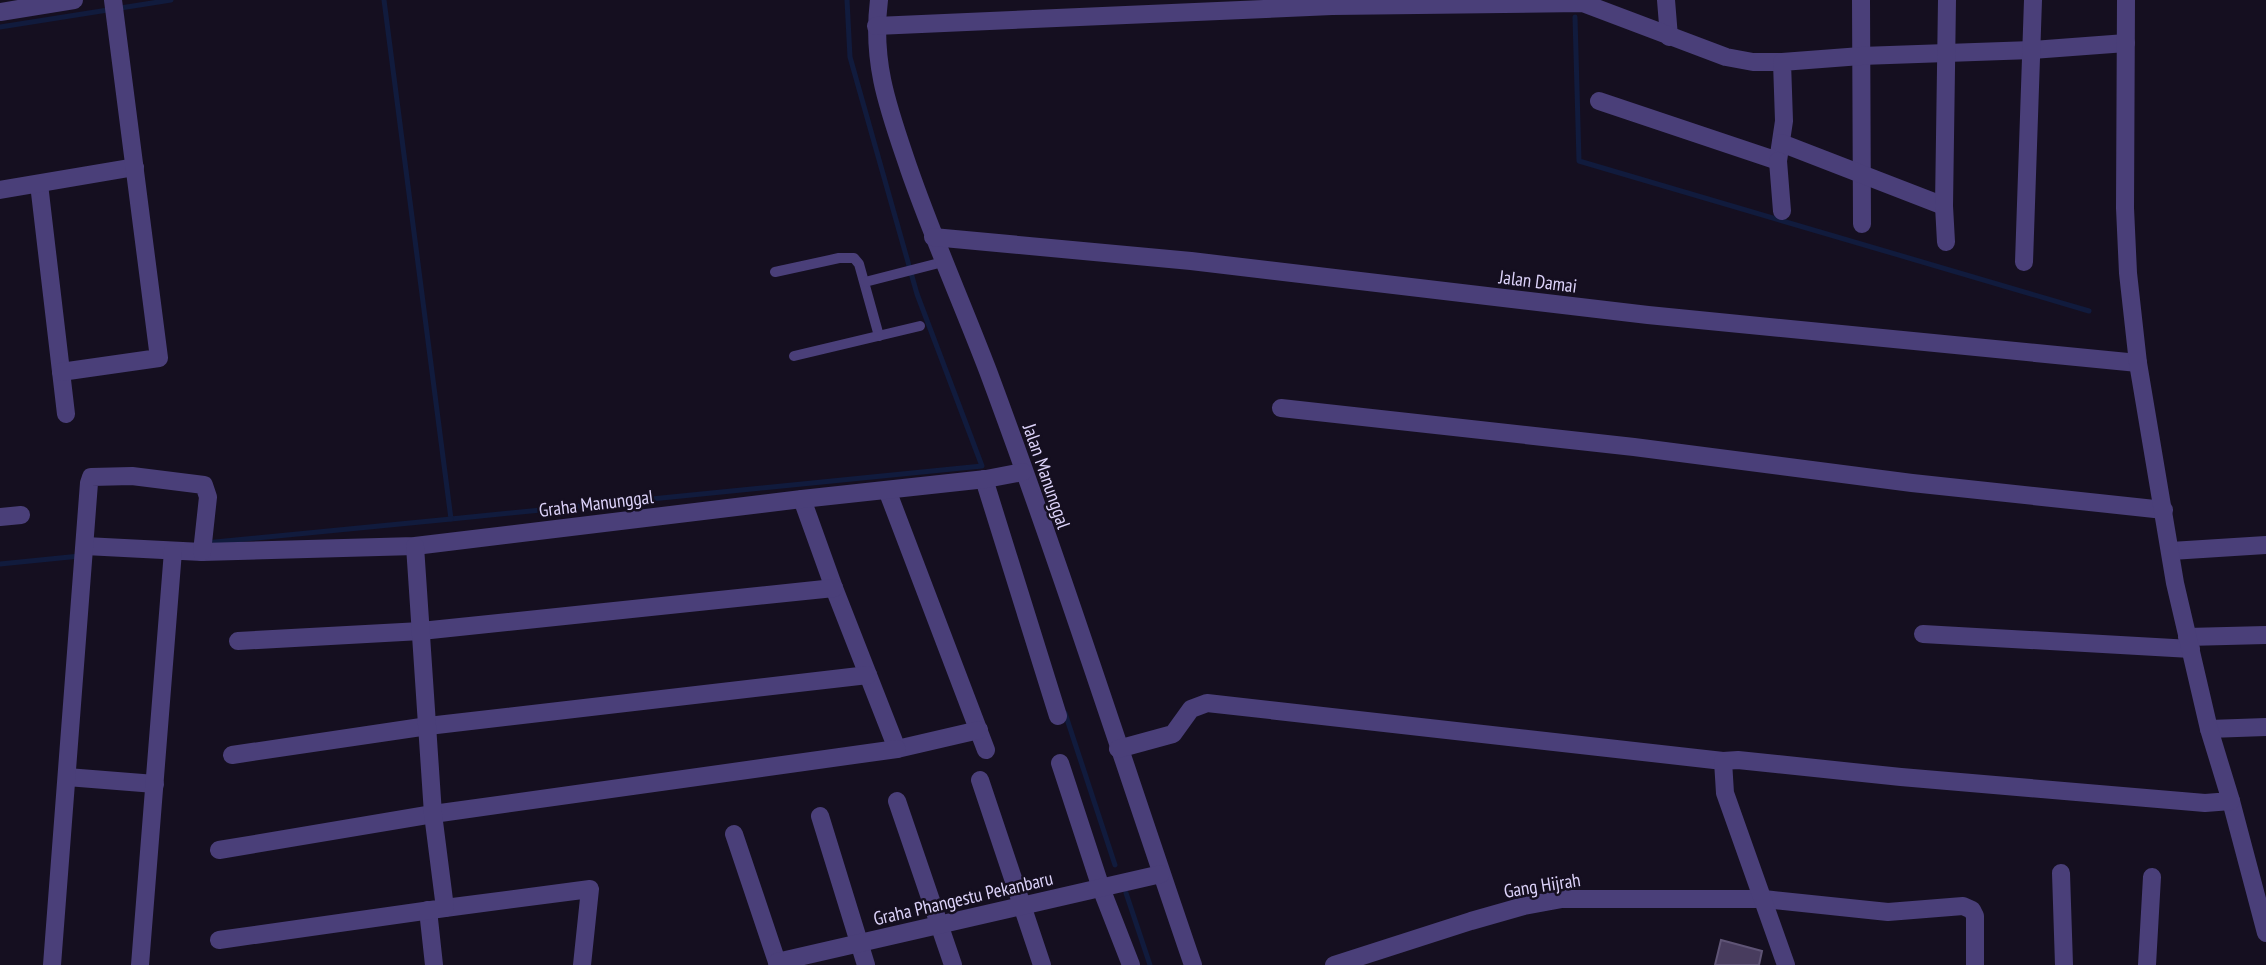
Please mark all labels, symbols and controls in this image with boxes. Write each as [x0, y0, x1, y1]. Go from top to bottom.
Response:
street label: Jalan Damai [1497, 264, 1578, 298]
street label: Jalan Manunggal [1017, 419, 1076, 532]
street label: Graha Manunggal [537, 484, 655, 522]
street label: Graha Phangestu Pekanbaru [871, 866, 1055, 930]
street label: Gang Hijrah [1502, 867, 1582, 903]

